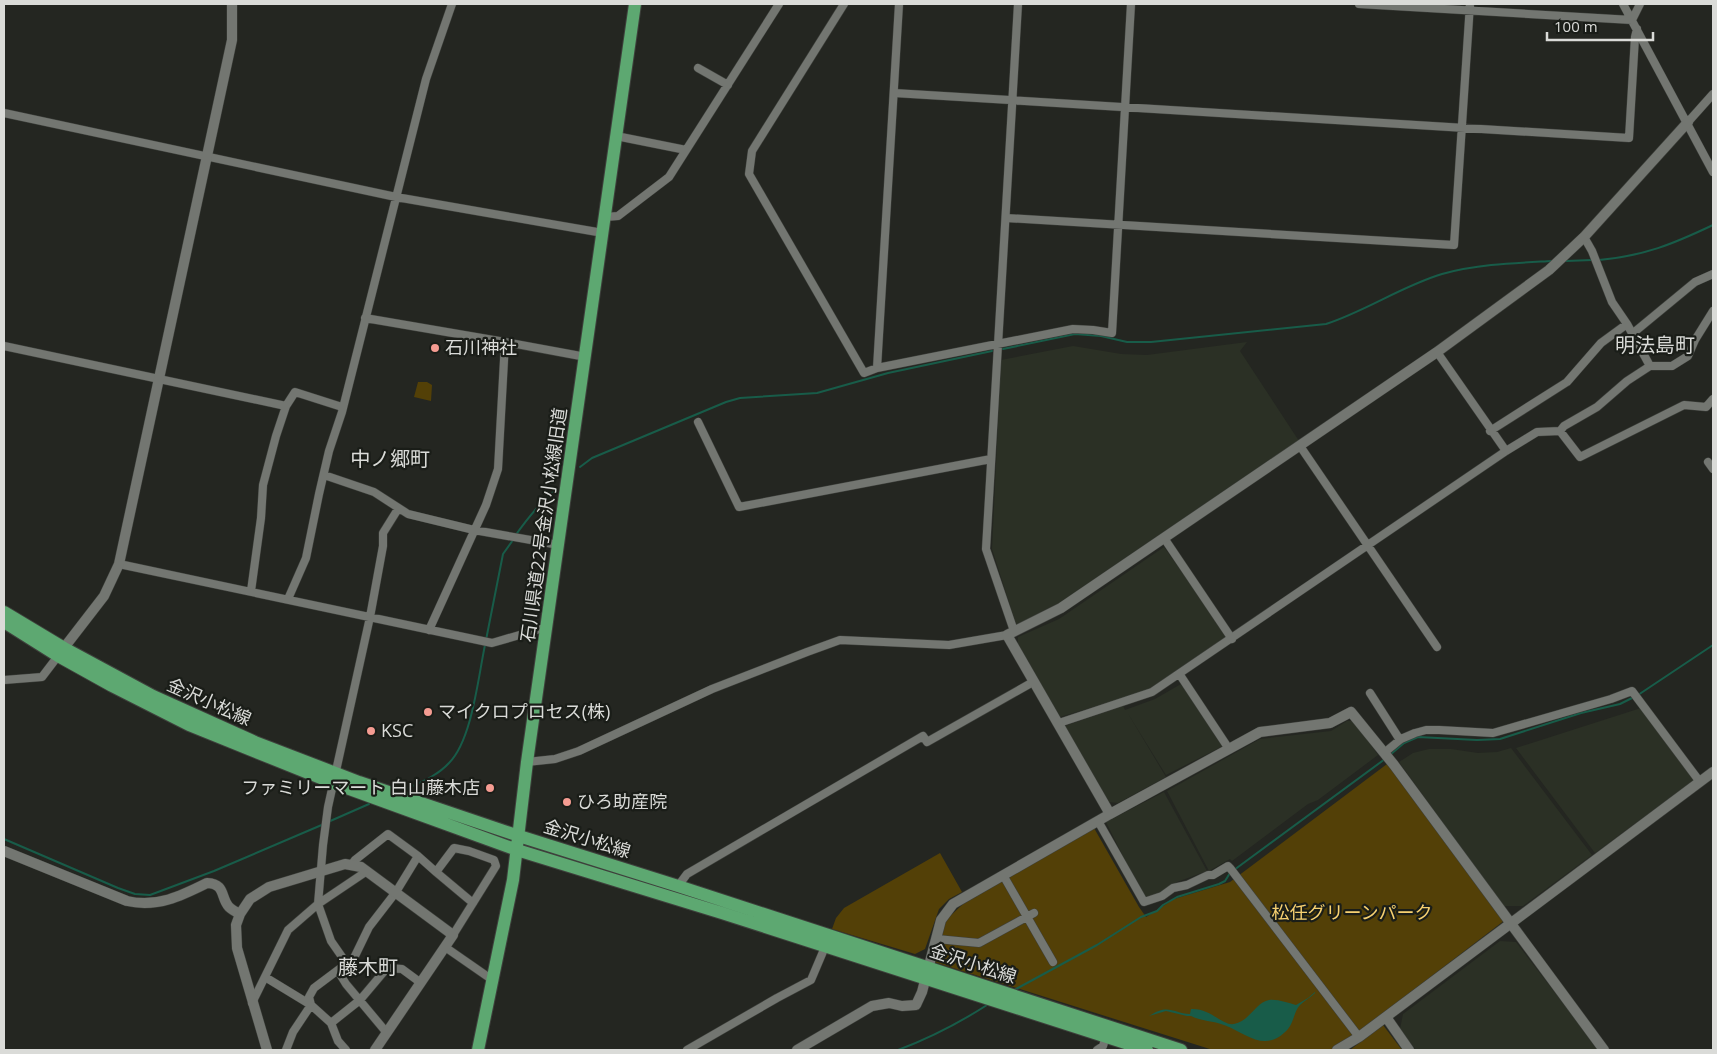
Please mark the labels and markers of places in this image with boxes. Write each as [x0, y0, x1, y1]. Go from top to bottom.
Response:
place label: 石川神社 [445, 335, 517, 359]
marker: 石川神社 [429, 342, 441, 354]
place label: マイクロプロセス(株) [438, 699, 610, 723]
marker: マイクロプロセス(株) [422, 706, 434, 718]
place label: KSC [381, 718, 413, 742]
marker: KSC [365, 725, 377, 737]
place label: ファミリーマート 白山藤木店 [241, 775, 480, 799]
marker: ファミリーマート 白山藤木店 [484, 782, 496, 794]
place label: ひろ助産院 [577, 789, 667, 813]
marker: ひろ助産院 [561, 796, 573, 808]

